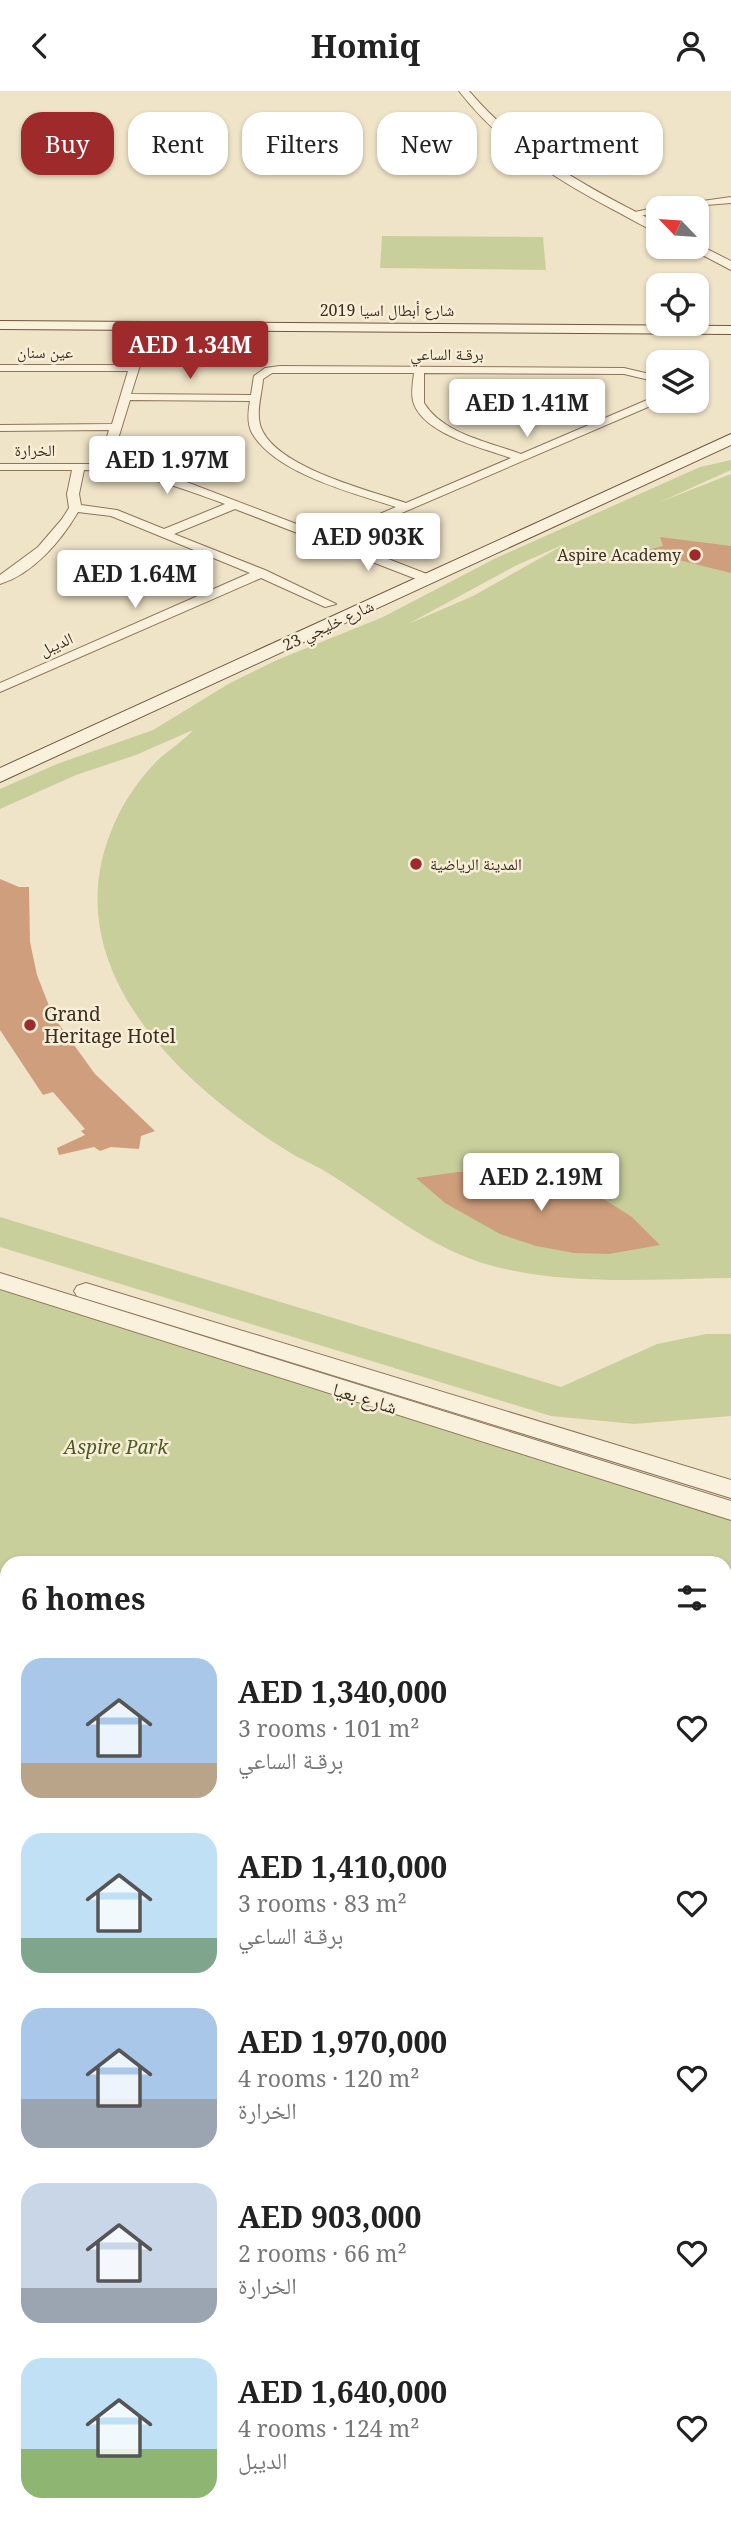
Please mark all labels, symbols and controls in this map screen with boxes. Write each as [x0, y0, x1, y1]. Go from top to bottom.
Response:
text: Homiq [311, 24, 420, 67]
icon: back [21, 27, 59, 65]
icon: person [672, 27, 710, 65]
chip: Buy [21, 112, 114, 175]
chip: Rent [128, 112, 228, 175]
chip: Filters [242, 112, 363, 175]
chip: New [377, 112, 477, 175]
chip: Apartment [491, 112, 663, 175]
north arrow [646, 196, 709, 259]
map controls [646, 196, 709, 413]
button: locate [646, 273, 709, 336]
street label: شارع أبطال اسيا 2019 [320, 299, 454, 321]
pin: AED 1.34M [110, 321, 270, 381]
text: AED 1.34M [128, 328, 252, 360]
street label: عين سنان [17, 341, 73, 363]
street label: برقـة الساعي [410, 343, 484, 367]
button: layers [646, 350, 709, 413]
pin: AED 1.41M [447, 379, 607, 439]
text: AED 1.41M [465, 386, 589, 418]
pin: AED 1.97M [87, 437, 247, 496]
street label: الخرارة [15, 439, 55, 461]
text: AED 1.97M [105, 443, 229, 475]
pin: AED 903K [296, 513, 440, 573]
text: AED 903K [312, 520, 424, 552]
place label: Aspire Academy [557, 544, 682, 566]
marker: Aspire Academy [687, 547, 703, 563]
pin: AED 1.64M [55, 551, 215, 610]
text: AED 1.64M [73, 557, 197, 589]
street label: شارع خليجي 23 [279, 594, 378, 658]
street label: الديبل [36, 627, 76, 661]
place label: المدينة الرياضية [430, 853, 522, 875]
marker: المدينة الرياضية [408, 856, 424, 872]
place label: Grand Heritage Hotel [44, 1001, 176, 1049]
marker: Grand Heritage Hotel [22, 1017, 38, 1033]
pin: AED 2.19M [461, 1153, 621, 1213]
text: AED 2.19M [479, 1160, 603, 1192]
street label: شارع بعيا [330, 1376, 400, 1420]
park label: Aspire Park [62, 1434, 169, 1460]
text: 6 homes [21, 1578, 145, 1619]
icon: filters [673, 1579, 711, 1617]
text: AED 1,340,000 [238, 1671, 447, 1712]
icon: home [77, 1686, 161, 1770]
icon: heart [673, 1709, 711, 1747]
text: 3 rooms · 101 m² [238, 1712, 420, 1744]
text: برقـة الساعي [238, 1744, 343, 1776]
text: AED 1,410,000 [238, 1846, 447, 1887]
icon: home [77, 1861, 161, 1945]
icon: heart [673, 1884, 711, 1922]
text: 3 rooms · 83 m² [238, 1887, 407, 1919]
text: برقـة الساعي [238, 1919, 343, 1951]
text: AED 1,970,000 [238, 2021, 447, 2062]
icon: home [77, 2036, 161, 2120]
icon: heart [673, 2059, 711, 2097]
text: 4 rooms · 120 m² [238, 2062, 420, 2094]
text: الخرارة [238, 2094, 297, 2126]
text: AED 903,000 [238, 2196, 422, 2237]
icon: home [77, 2211, 161, 2295]
icon: heart [673, 2234, 711, 2272]
text: 2 rooms · 66 m² [238, 2237, 407, 2269]
text: الخرارة [238, 2269, 297, 2301]
text: AED 1,640,000 [238, 2371, 447, 2412]
icon: home [77, 2386, 161, 2470]
icon: heart [673, 2409, 711, 2447]
text: 4 rooms · 124 m² [238, 2412, 420, 2444]
text: الديبل [238, 2444, 287, 2476]

